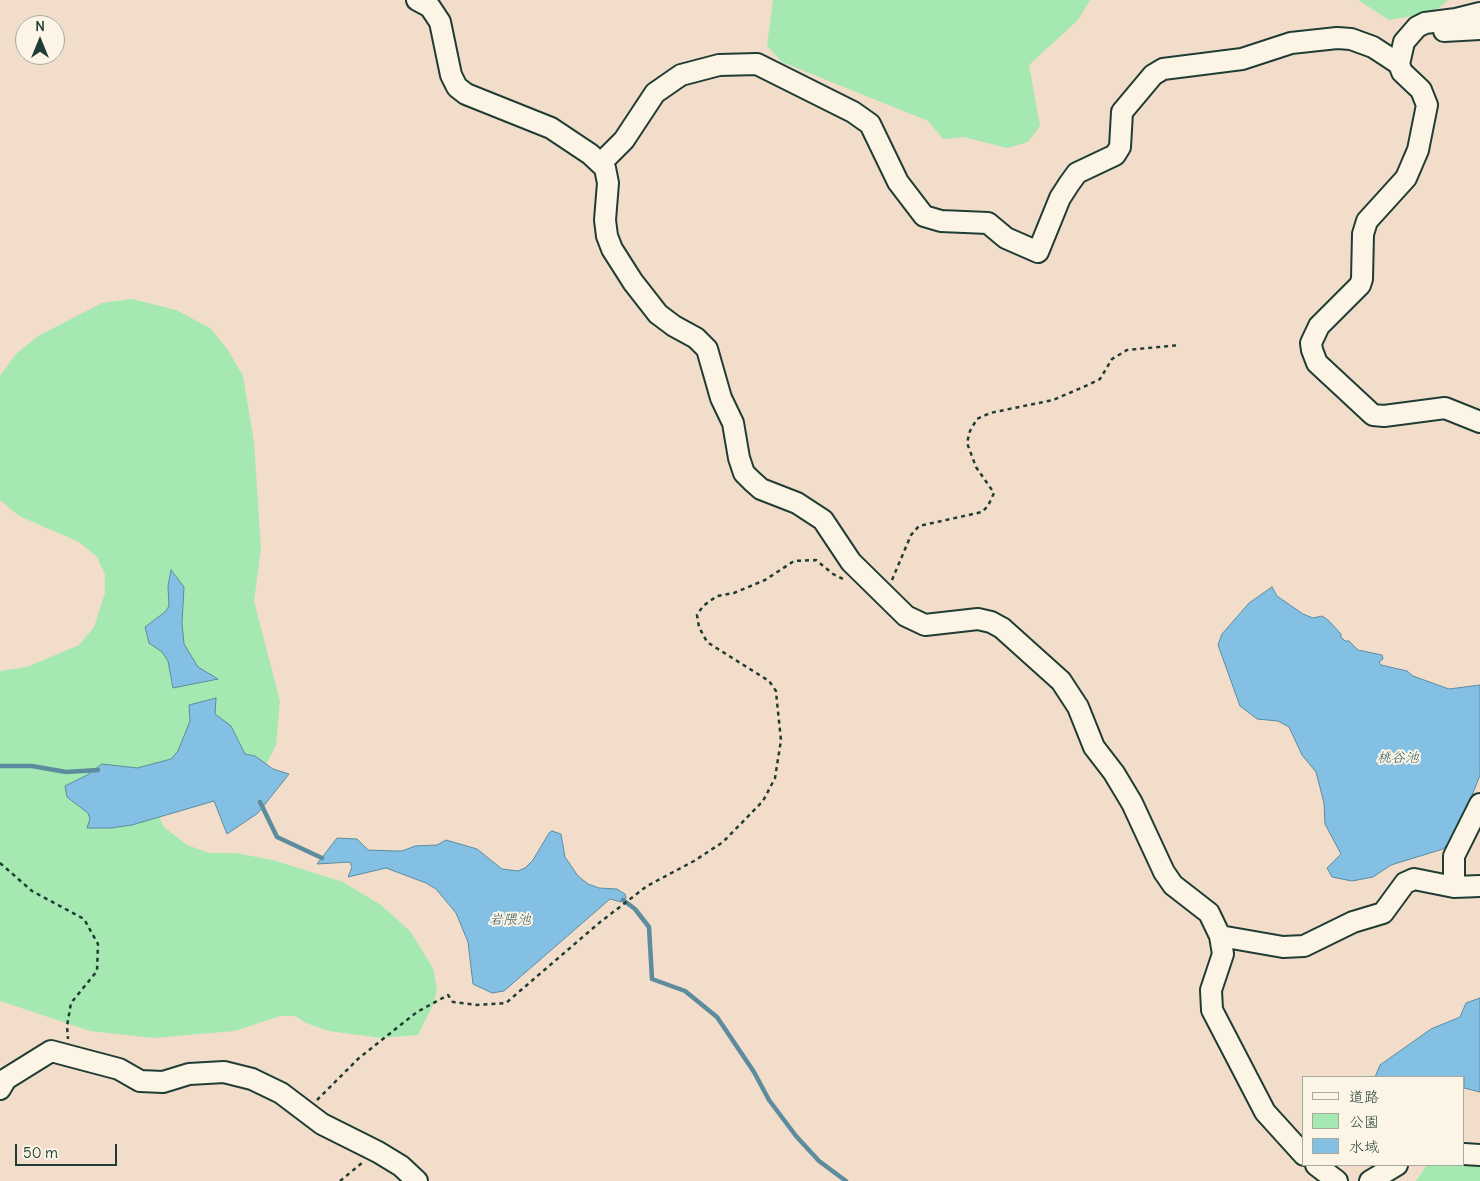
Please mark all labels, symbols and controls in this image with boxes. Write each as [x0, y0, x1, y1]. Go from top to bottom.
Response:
north arrow [15, 15, 65, 65]
text: N [35, 17, 45, 35]
water label: 桃谷池 [1377, 750, 1419, 766]
water label: 岩隈池 [489, 912, 531, 928]
legend [1302, 1076, 1465, 1166]
text: 道路 [1349, 1087, 1379, 1106]
text: 公園 [1349, 1112, 1379, 1131]
scale bar [18, 1134, 120, 1166]
text: 水域 [1349, 1137, 1379, 1156]
text: 50 m [23, 1143, 58, 1162]

